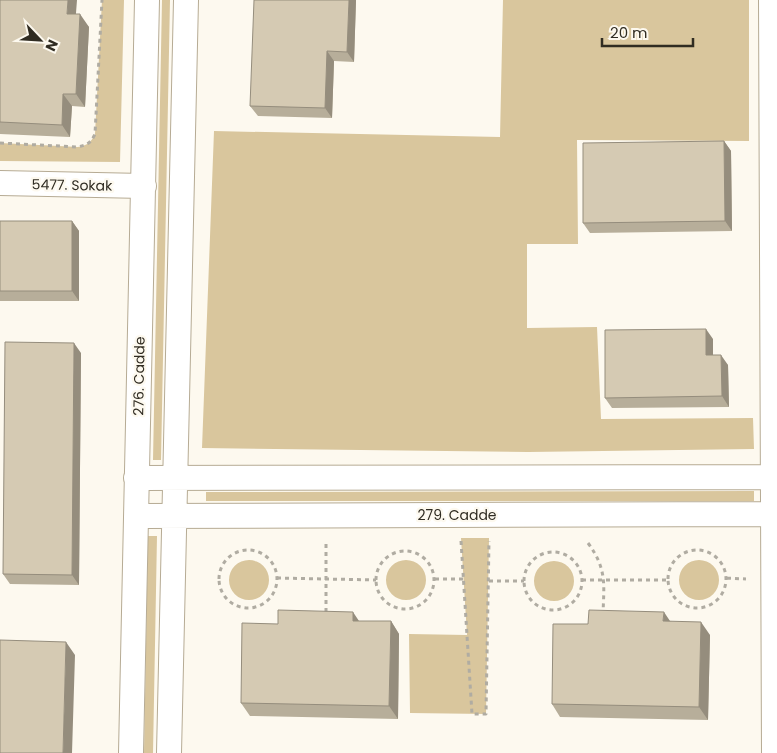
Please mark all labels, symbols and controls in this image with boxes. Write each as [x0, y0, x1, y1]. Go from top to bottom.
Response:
north arrow [15, 15, 65, 65]
scale bar [602, 15, 693, 47]
text: 20 m [610, 22, 648, 43]
text: N [40, 36, 63, 54]
street label: 5477. Sokak [32, 174, 113, 196]
street label: 276. Cadde [128, 336, 150, 416]
street label: 279. Cadde [417, 505, 497, 525]

